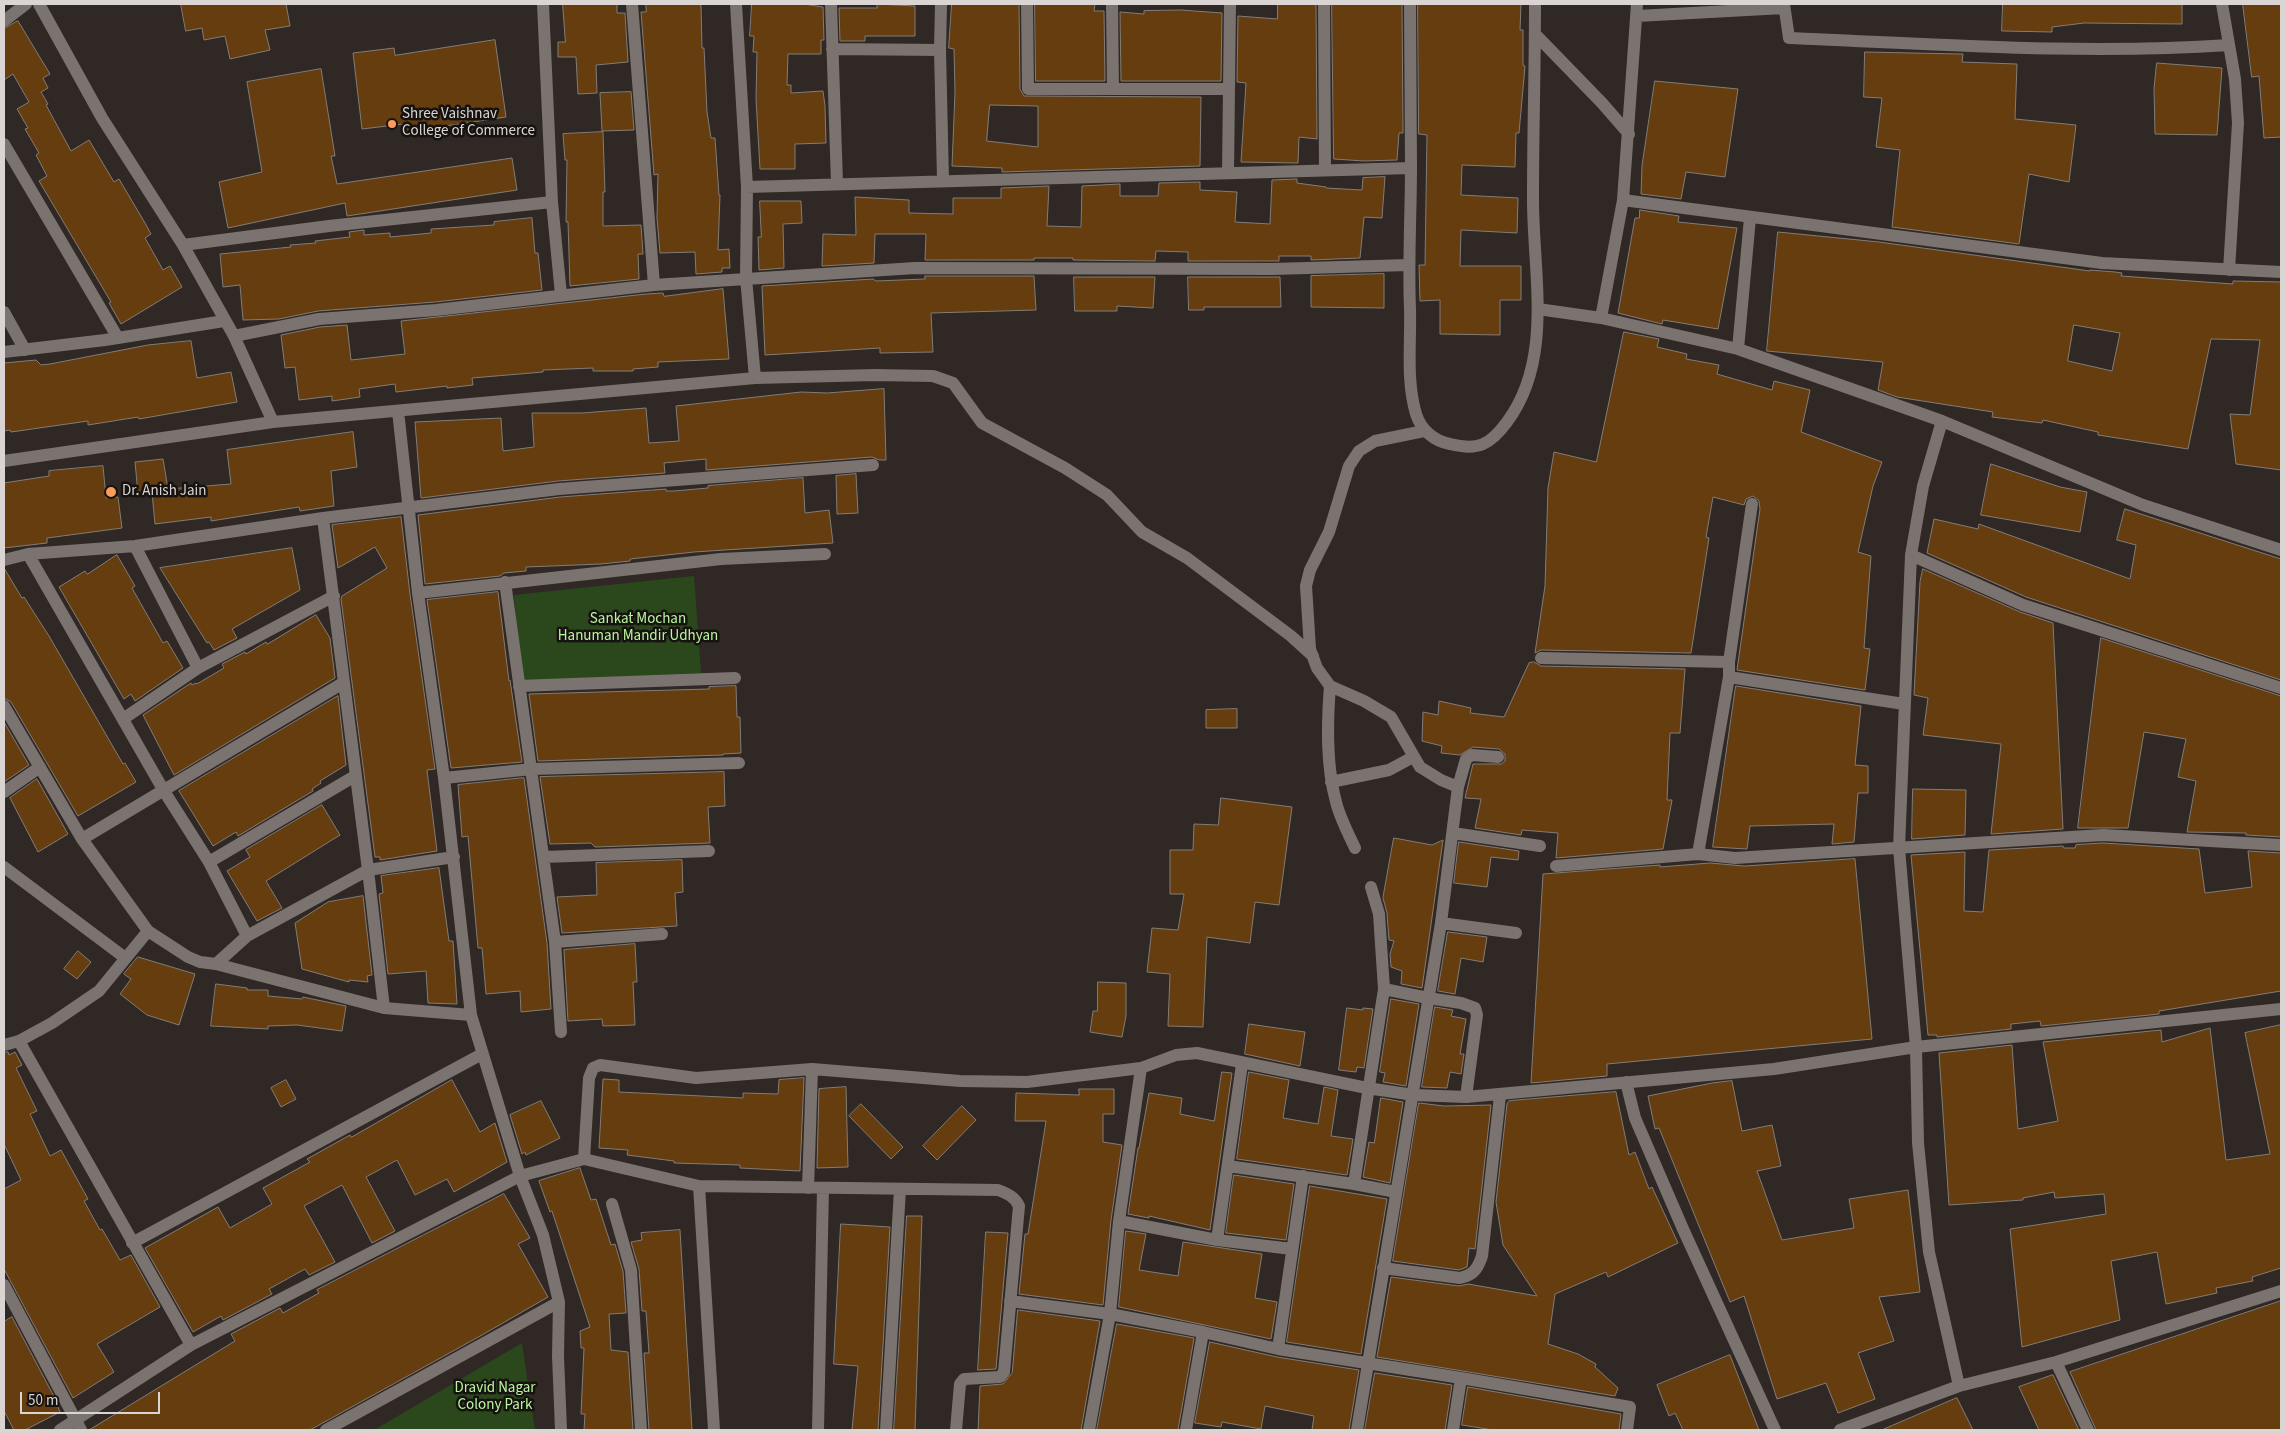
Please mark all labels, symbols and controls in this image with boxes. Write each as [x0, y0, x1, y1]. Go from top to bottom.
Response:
place label: Shree Vaishnav College of Commerce [402, 106, 535, 141]
marker: Shree Vaishnav College of Commerce [386, 118, 398, 130]
place label: Dr. Anish Jain [122, 483, 206, 501]
marker: Dr. Anish Jain [104, 485, 118, 499]
park label: Sankat Mochan Hanuman Mandir Udhyan [558, 611, 718, 646]
park label: Dravid Nagar Colony Park [454, 1380, 536, 1415]
scale bar [22, 1382, 162, 1414]
text: 50 m [28, 1390, 58, 1411]

